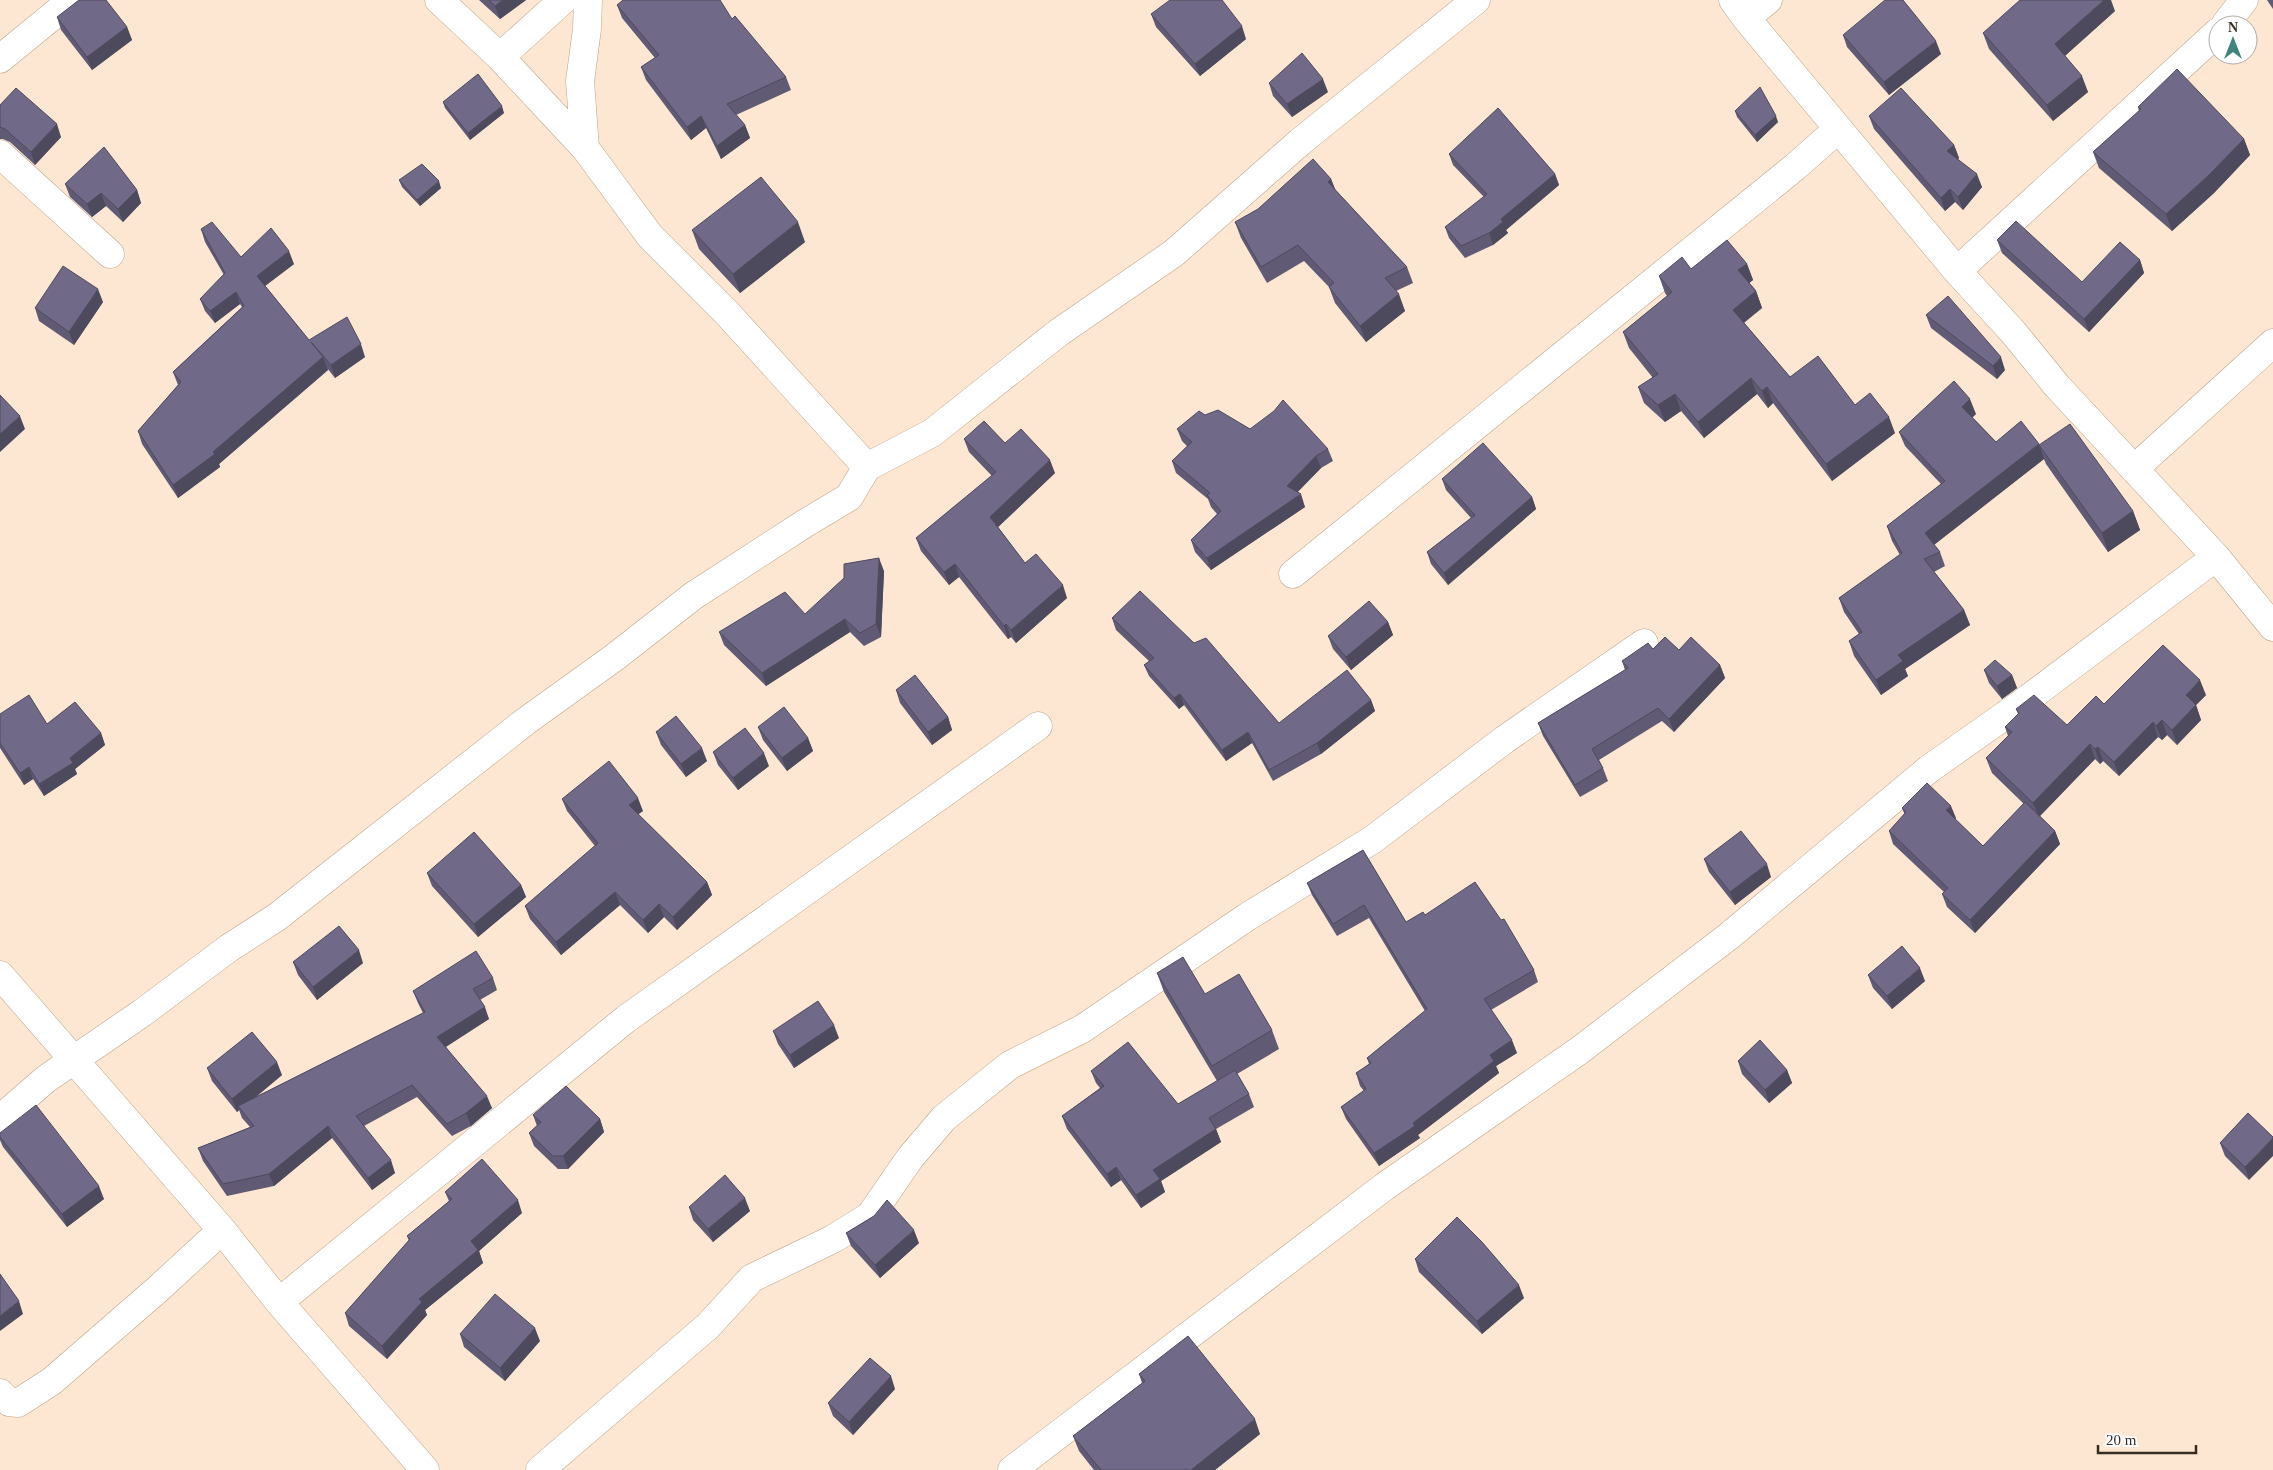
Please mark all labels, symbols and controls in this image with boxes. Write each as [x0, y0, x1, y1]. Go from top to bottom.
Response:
north arrow [2208, 15, 2258, 65]
text: N [2228, 20, 2238, 35]
scale bar [2098, 1422, 2196, 1454]
text: 20 m [2106, 1432, 2137, 1448]

